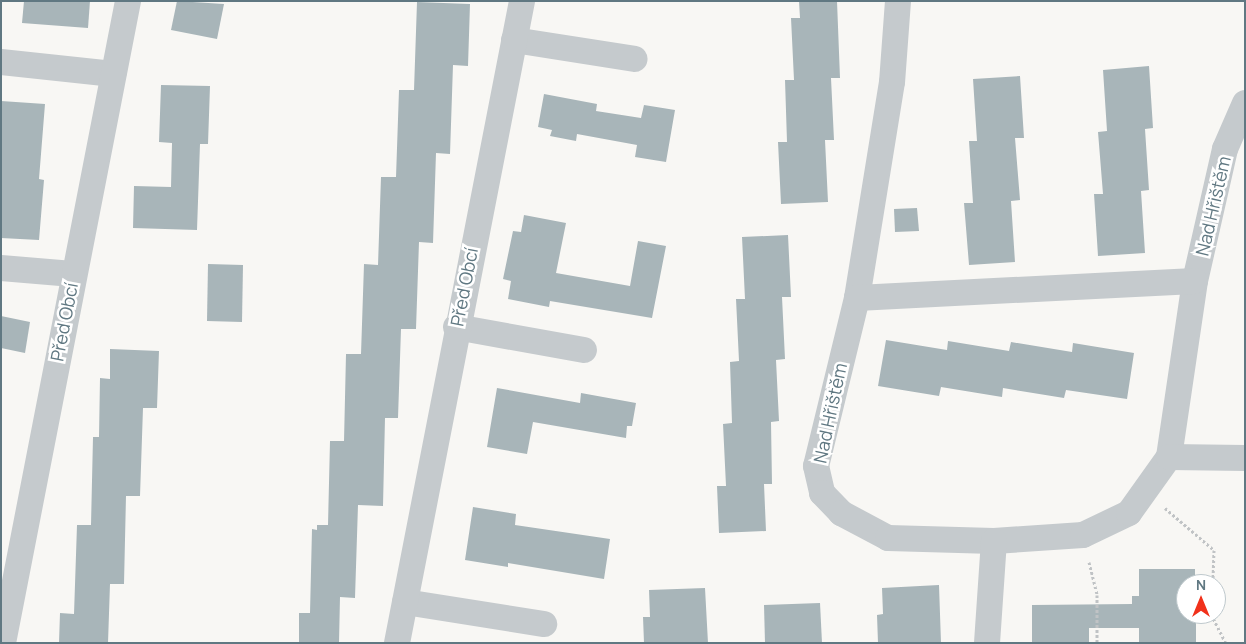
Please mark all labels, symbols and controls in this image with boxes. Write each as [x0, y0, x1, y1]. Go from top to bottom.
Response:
street label: Nad Hřištěm [1191, 154, 1235, 258]
street label: Před Obcí [446, 246, 482, 328]
street label: Před Obcí [46, 281, 82, 363]
street label: Nad Hřištěm [809, 361, 851, 465]
north arrow [1176, 574, 1226, 624]
text: N [1196, 575, 1206, 594]

